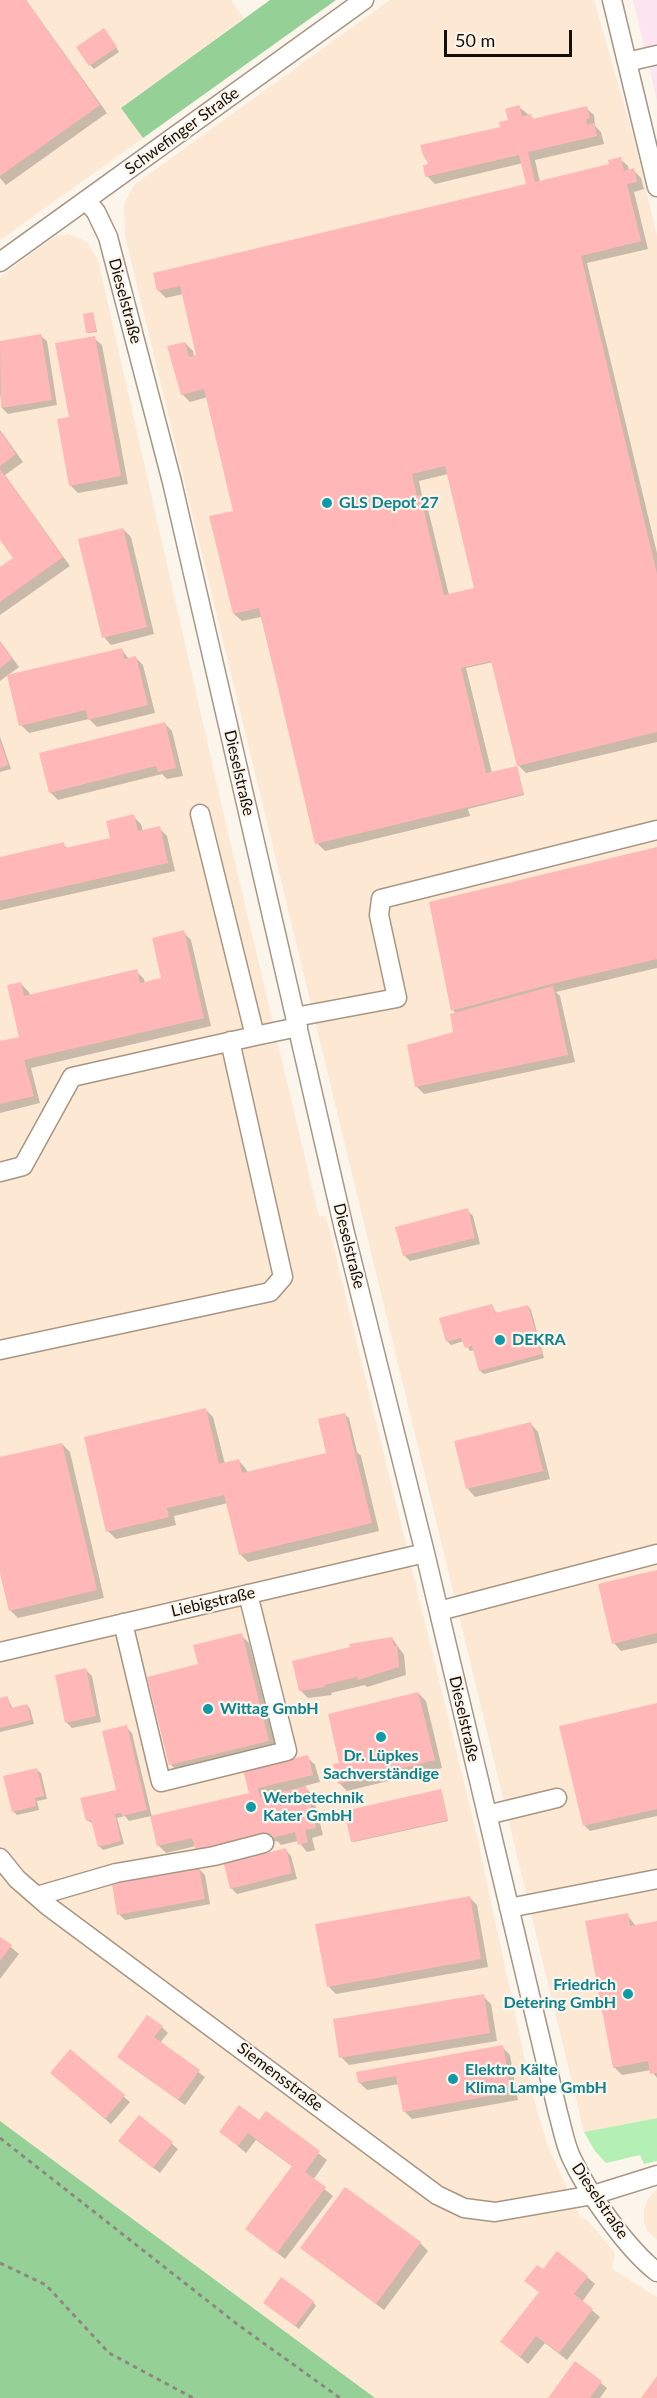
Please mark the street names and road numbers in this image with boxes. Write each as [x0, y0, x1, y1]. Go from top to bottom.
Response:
street label: Schwefinger Straße [121, 83, 243, 179]
street label: Dieselstraße [104, 256, 146, 346]
street label: Dieselstraße [220, 728, 258, 818]
street label: Dieselstraße [329, 1201, 369, 1291]
street label: Liebigstraße [169, 1583, 257, 1621]
street label: Dieselstraße [445, 1674, 483, 1764]
street label: Siemensstraße [233, 2039, 327, 2115]
street label: Dieselstraße [568, 2159, 632, 2243]

